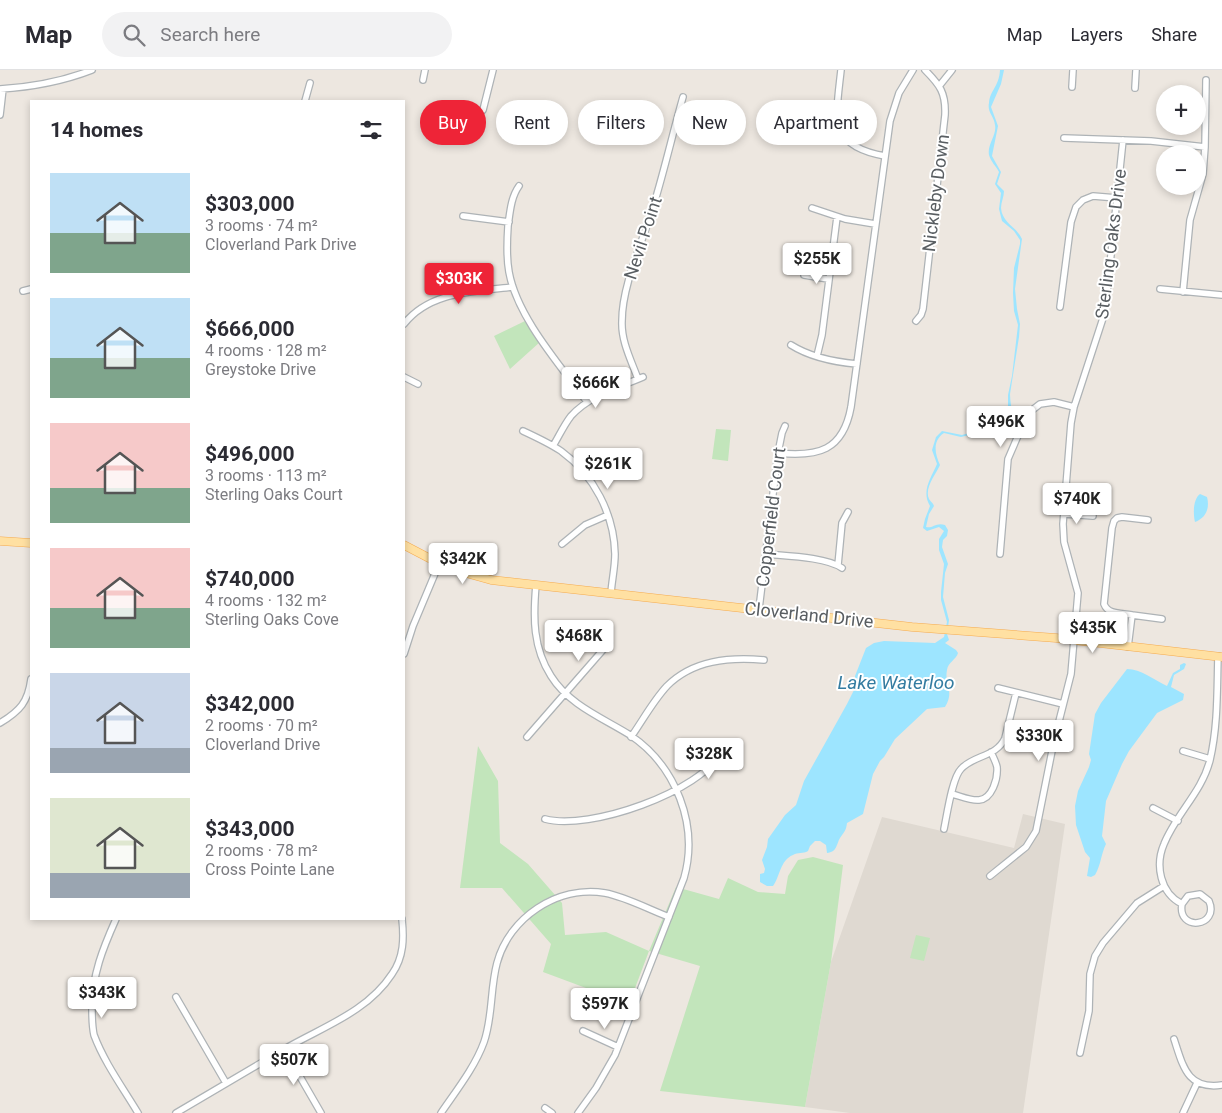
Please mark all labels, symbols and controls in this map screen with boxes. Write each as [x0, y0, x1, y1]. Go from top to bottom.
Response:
search box [102, 12, 452, 57]
text: Map [25, 21, 72, 49]
icon: search [120, 21, 148, 49]
text: Search here [160, 23, 260, 46]
text: Map [1007, 24, 1042, 45]
text: Layers [1070, 24, 1123, 45]
text: Share [1151, 24, 1197, 45]
map controls [1156, 85, 1206, 195]
button: + [1156, 85, 1206, 135]
chip: Buy [420, 100, 486, 145]
chip: Rent [496, 100, 568, 145]
chip: Filters [578, 100, 664, 145]
chip: New [674, 100, 746, 145]
chip: Apartment [756, 100, 877, 145]
icon: filters [357, 116, 385, 144]
text: 14 homes [50, 118, 143, 142]
street label: Nickleby Down [918, 133, 953, 253]
button: − [1156, 145, 1206, 195]
street label: Sterling Oaks Drive [1091, 168, 1130, 320]
text: $303,000 [205, 192, 295, 216]
icon: home [90, 193, 150, 253]
street label: Nevil Point [619, 194, 666, 282]
text: 3 rooms · 74 m² [205, 216, 318, 235]
text: Cloverland Park Drive [205, 235, 356, 254]
pin: $255K [782, 242, 852, 285]
text: $255K [794, 249, 840, 268]
pin: $303K [424, 262, 494, 305]
text: $303K [436, 269, 482, 288]
text: $666,000 [205, 317, 295, 341]
icon: home [90, 318, 150, 378]
text: 4 rooms · 128 m² [205, 341, 327, 360]
text: Greystoke Drive [205, 360, 316, 379]
pin: $666K [561, 366, 631, 409]
text: $666K [573, 373, 619, 392]
pin: $496K [966, 406, 1036, 448]
text: $496K [978, 412, 1024, 431]
text: $496,000 [205, 442, 295, 466]
icon: home [90, 443, 150, 503]
street label: Copperfield Court [752, 446, 790, 588]
pin: $261K [573, 448, 643, 490]
text: $261K [585, 454, 631, 473]
text: 3 rooms · 113 m² [205, 466, 327, 485]
pin: $740K [1042, 482, 1112, 525]
text: Sterling Oaks Court [205, 485, 343, 504]
text: $740K [1054, 489, 1100, 508]
pin: $342K [428, 542, 498, 585]
text: $342K [440, 549, 486, 568]
text: $740,000 [205, 567, 295, 591]
icon: home [90, 568, 150, 628]
text: 4 rooms · 132 m² [205, 591, 327, 610]
street label: Cloverland Drive [743, 597, 875, 632]
text: Sterling Oaks Cove [205, 610, 339, 629]
pin: $435K [1058, 612, 1128, 654]
text: $435K [1070, 618, 1116, 637]
pin: $468K [544, 620, 614, 662]
text: $468K [556, 626, 602, 645]
water label: Lake Waterloo [837, 671, 955, 694]
text: $342,000 [205, 692, 295, 716]
icon: home [90, 693, 150, 753]
text: 2 rooms · 70 m² [205, 716, 318, 735]
pin: $330K [1004, 720, 1074, 762]
text: $330K [1016, 726, 1062, 745]
text: Cloverland Drive [205, 735, 320, 754]
pin: $328K [674, 738, 744, 780]
text: $328K [686, 744, 732, 763]
text: $343,000 [205, 817, 295, 841]
icon: home [90, 818, 150, 878]
text: 2 rooms · 78 m² [205, 841, 318, 860]
text: Cross Pointe Lane [205, 860, 334, 879]
pin: $343K [67, 976, 137, 1019]
text: $343K [79, 983, 125, 1002]
pin: $597K [570, 988, 640, 1030]
text: $597K [582, 994, 628, 1013]
pin: $507K [259, 1044, 329, 1086]
text: $507K [271, 1050, 317, 1069]

